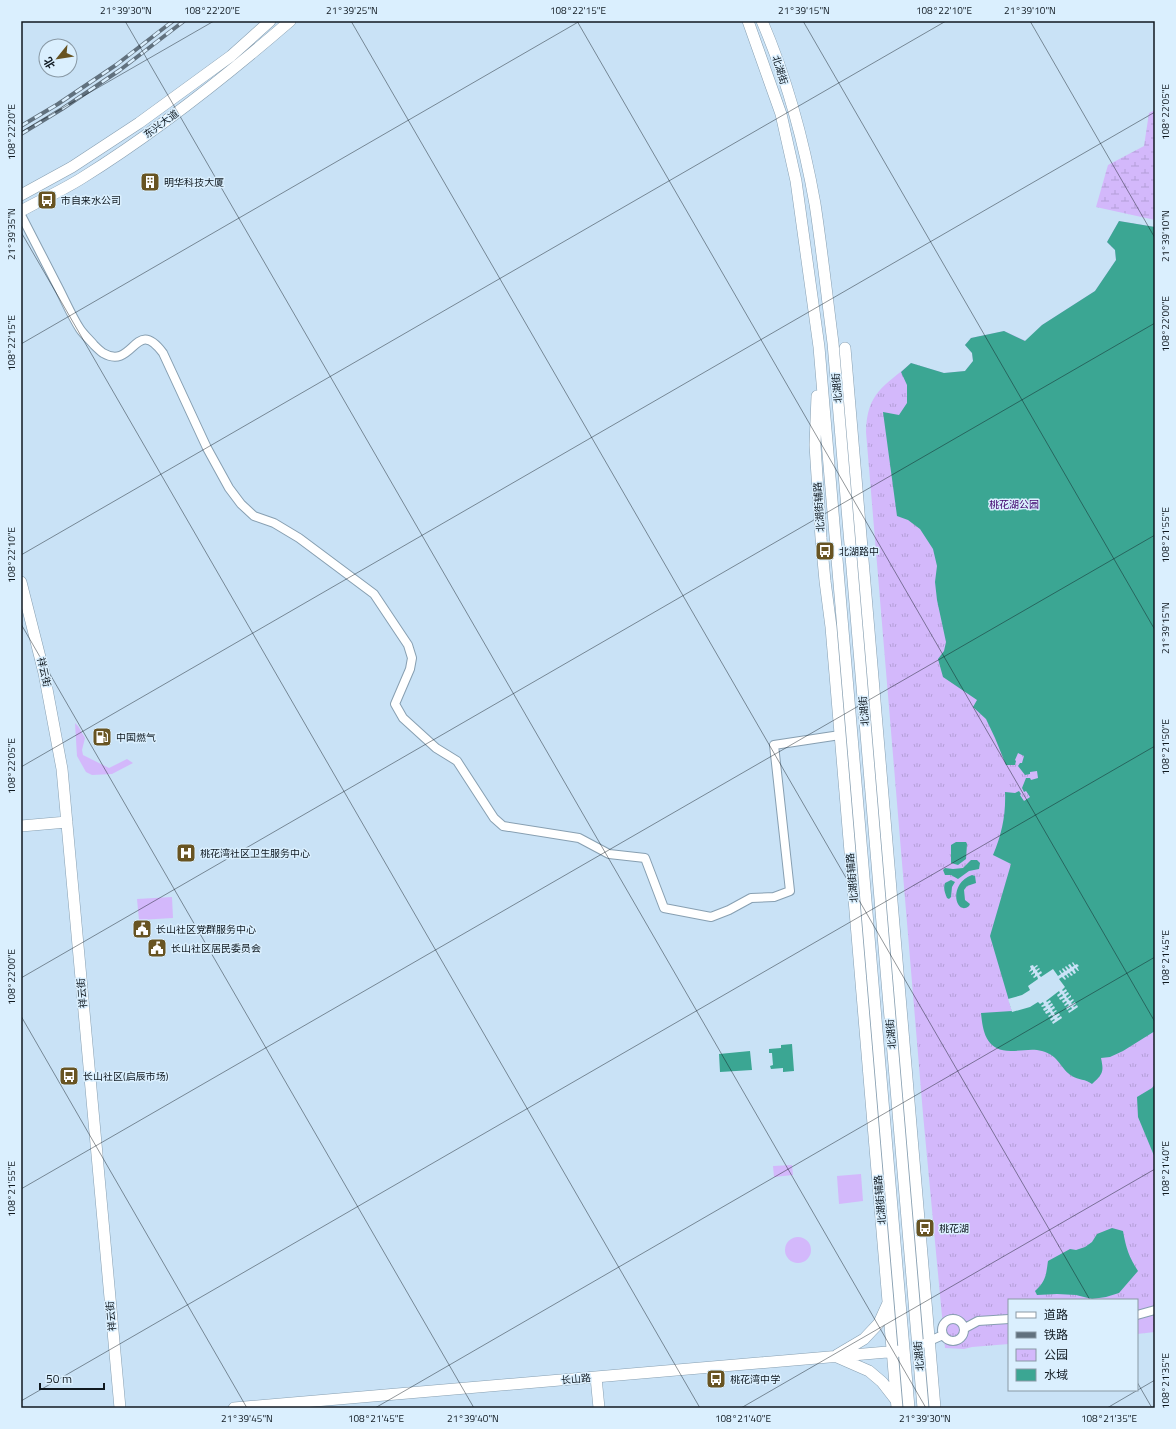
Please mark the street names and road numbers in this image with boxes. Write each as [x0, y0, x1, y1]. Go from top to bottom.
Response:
street label: 北湖街 [768, 53, 792, 87]
street label: 东兴大道 [140, 106, 182, 142]
street label: 北湖街 [828, 372, 846, 404]
street label: 北湖街辅路 [810, 482, 828, 532]
street label: 祥云街 [33, 656, 55, 688]
street label: 北湖街 [855, 695, 873, 727]
street label: 北湖街辅路 [842, 852, 862, 904]
street label: 祥云街 [73, 977, 91, 1009]
street label: 北湖街 [882, 1018, 900, 1050]
street label: 北湖街辅路 [870, 1174, 890, 1226]
street label: 祥云街 [102, 1300, 120, 1332]
street label: 北湖街 [910, 1340, 928, 1372]
street label: 长山路 [560, 1370, 592, 1388]

